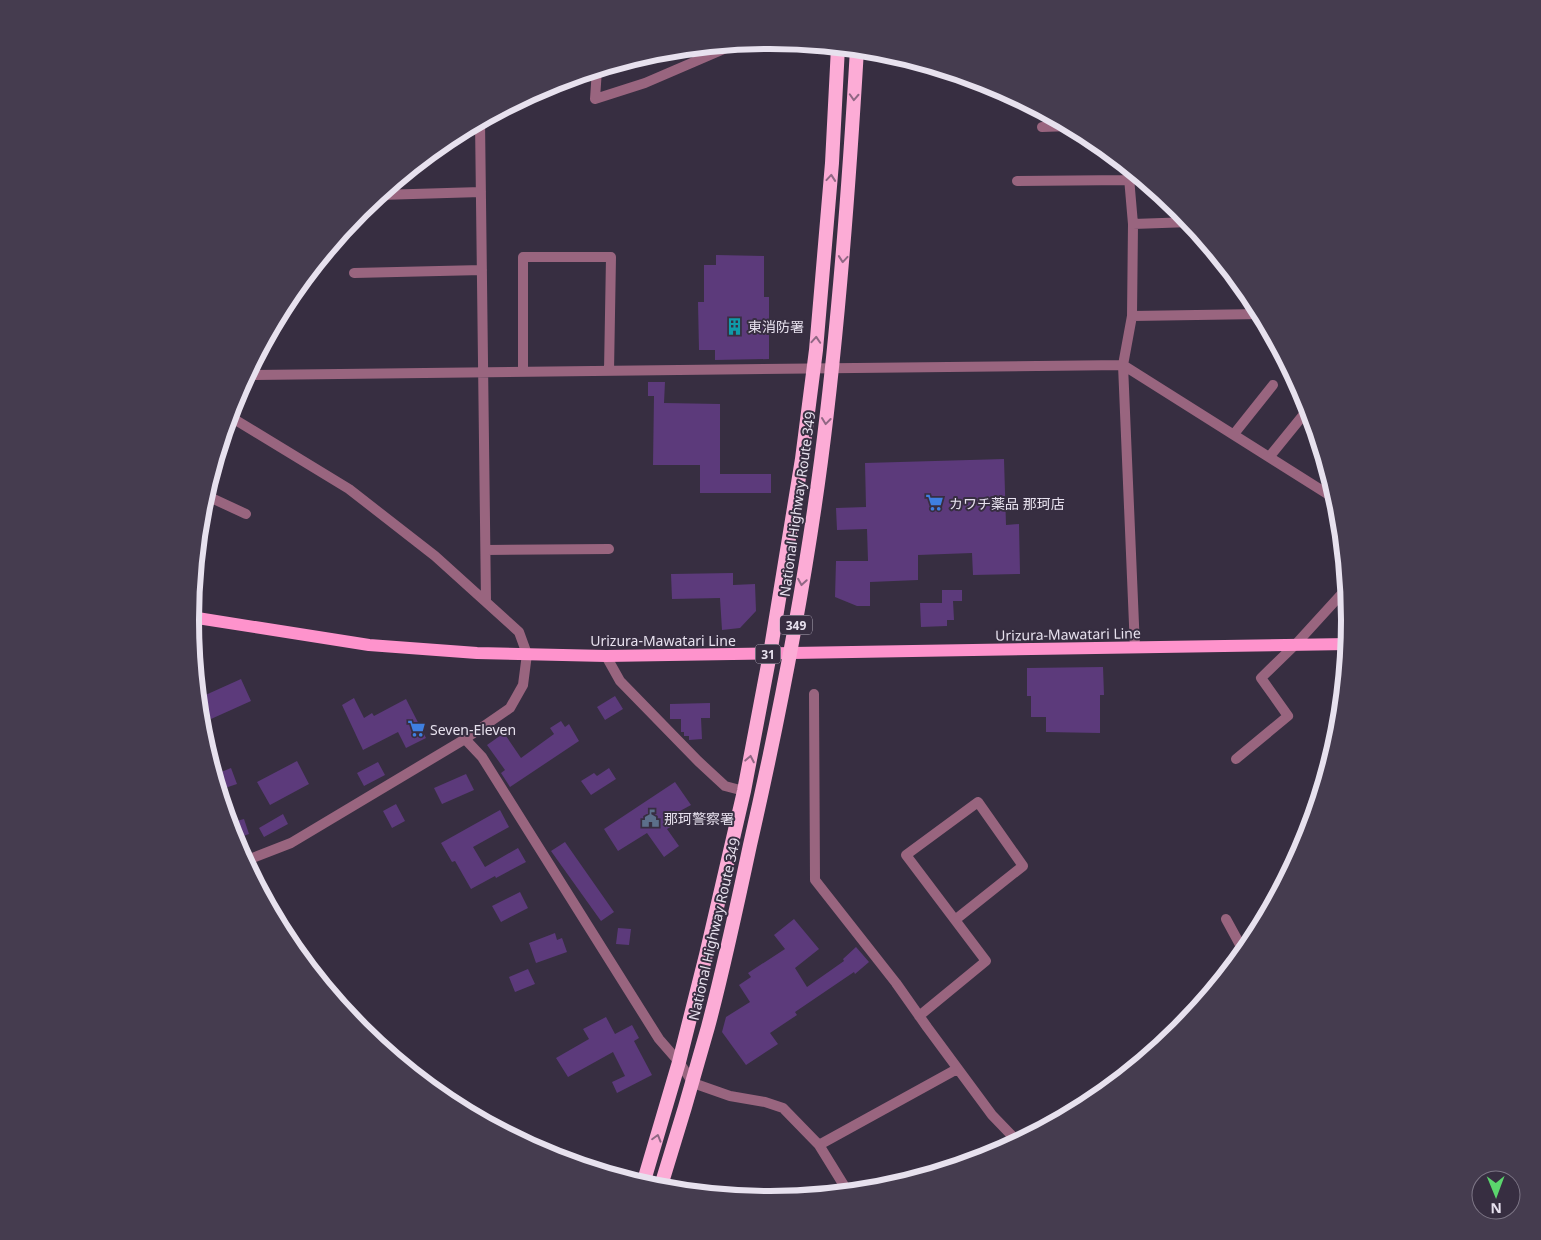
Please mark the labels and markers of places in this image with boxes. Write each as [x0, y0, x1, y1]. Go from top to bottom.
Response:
building icon: 東消防署 [724, 316, 744, 336]
place label: 東消防署 [748, 317, 804, 336]
supermarket icon: カワチ薬品 那珂店 [925, 493, 945, 513]
place label: カワチ薬品 那珂店 [949, 494, 1065, 513]
supermarket icon: Seven-Eleven [406, 719, 426, 739]
place label: Seven-Eleven [430, 720, 516, 739]
public building icon: 那珂警察署 [640, 808, 660, 828]
place label: 那珂警察署 [664, 809, 734, 828]

